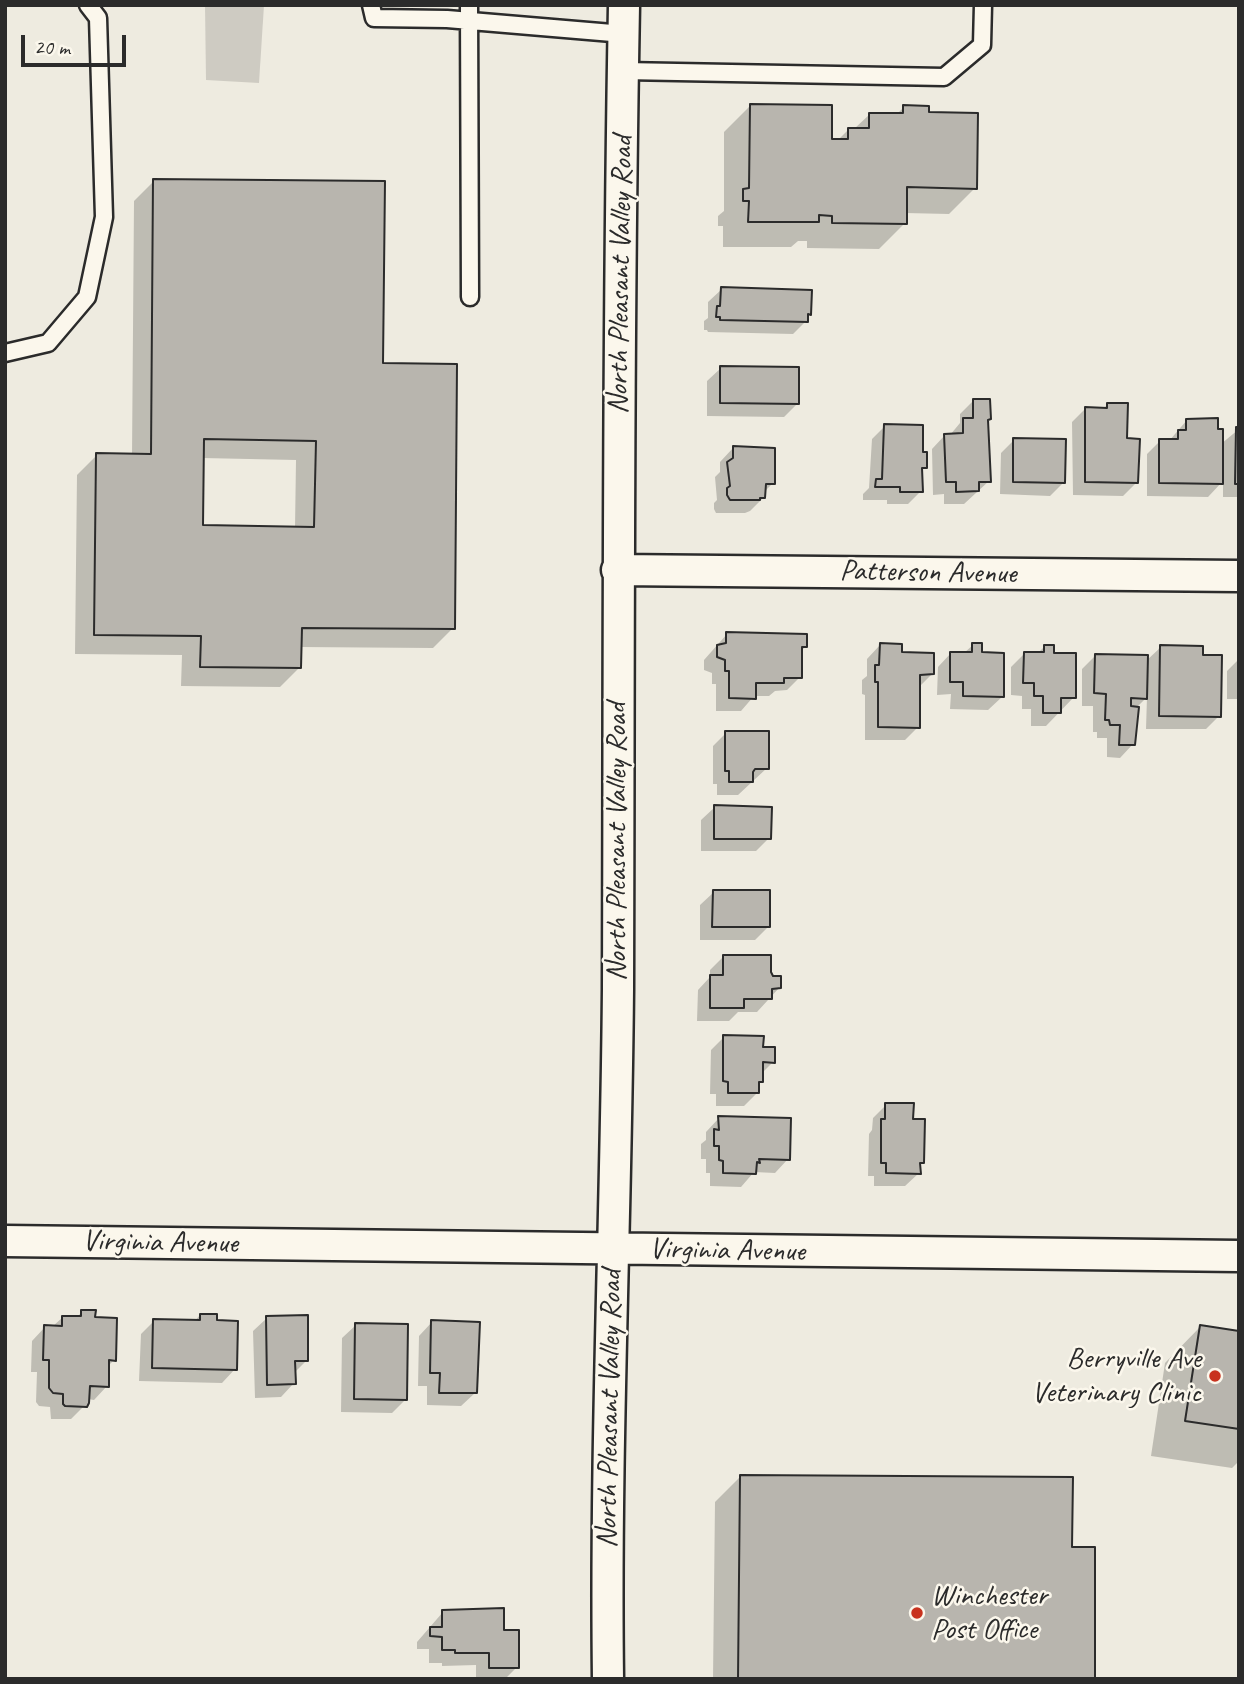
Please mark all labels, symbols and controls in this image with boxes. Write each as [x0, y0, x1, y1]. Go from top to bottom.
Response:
scale bar [24, 21, 130, 65]
text: 20 m [34, 34, 70, 60]
street label: North Pleasant Valley Road [601, 136, 641, 414]
street label: Patterson Avenue [839, 553, 1017, 593]
street label: North Pleasant Valley Road [599, 703, 635, 981]
street label: Virginia Avenue [82, 1224, 238, 1262]
street label: Virginia Avenue [649, 1232, 805, 1270]
street label: North Pleasant Valley Road [590, 1270, 630, 1548]
place label: Berryville Ave Veterinary Clinic [1031, 1341, 1201, 1412]
marker: Berryville Ave Veterinary Clinic [1207, 1368, 1223, 1384]
place label: Winchester Post Office [931, 1578, 1047, 1648]
marker: Winchester Post Office [909, 1605, 925, 1621]

